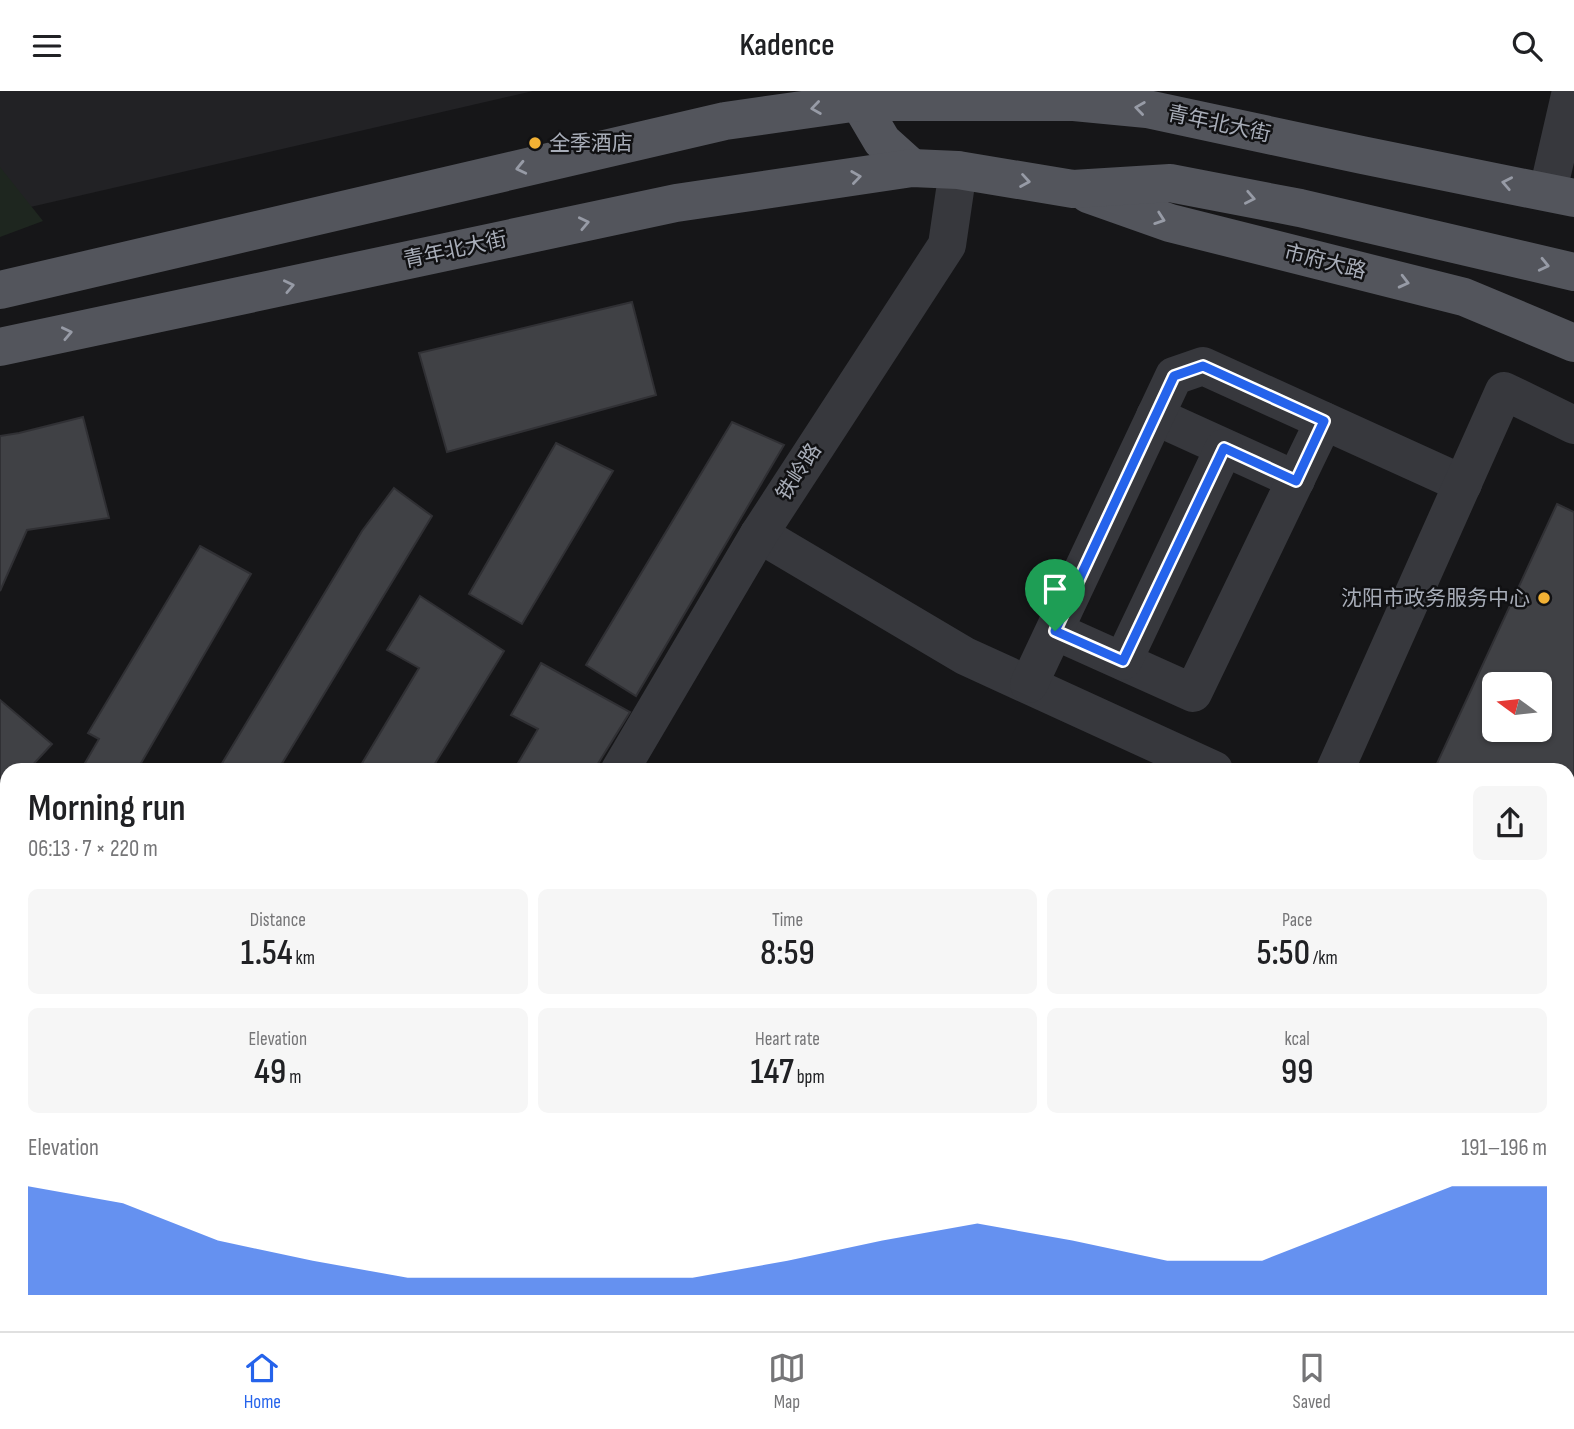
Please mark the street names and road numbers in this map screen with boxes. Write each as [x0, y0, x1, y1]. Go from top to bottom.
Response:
street label: 青年北大街 [1165, 101, 1273, 147]
street label: 青年北大街 [401, 227, 509, 273]
street label: 市府大路 [1281, 240, 1369, 284]
street label: 铁岭路 [771, 439, 827, 505]

